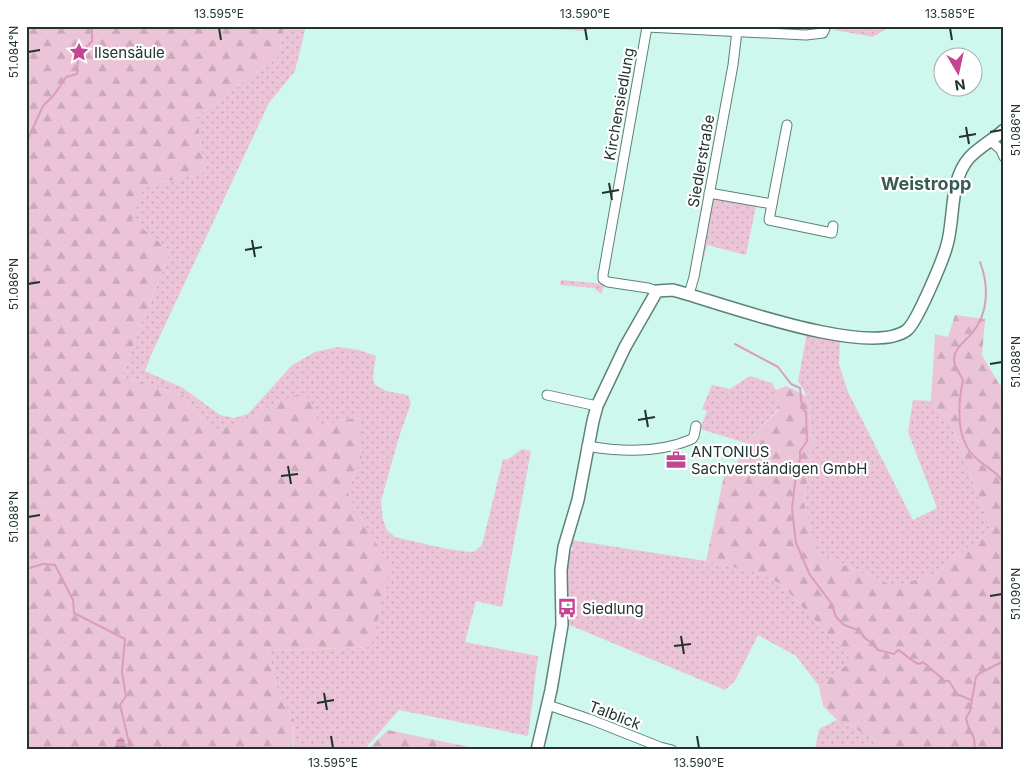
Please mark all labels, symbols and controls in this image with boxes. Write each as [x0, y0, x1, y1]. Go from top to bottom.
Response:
text: 13.595°E [194, 6, 244, 21]
text: 13.590°E [560, 6, 610, 21]
text: 13.585°E [925, 6, 975, 21]
text: 51.084°N [6, 26, 21, 78]
place icon: Ilsensäule [68, 41, 90, 63]
place label: Ilsensäule [94, 43, 165, 62]
street label: Kirchensiedlung [600, 46, 638, 162]
north arrow [932, 48, 982, 98]
text: N [954, 76, 967, 95]
text: 51.086°N [1008, 104, 1023, 156]
street label: Siedlerstraße [683, 113, 719, 209]
district label: Weistropp [881, 173, 971, 194]
text: 51.086°N [6, 258, 21, 310]
text: 51.088°N [1008, 336, 1023, 388]
place label: ANTONIUS Sachverständigen GmbH [691, 442, 867, 478]
office icon: ANTONIUS Sachverständigen GmbH [665, 449, 687, 471]
text: 51.088°N [6, 491, 21, 543]
text: 51.090°N [1008, 568, 1023, 620]
bus stop icon: Siedlung [556, 597, 578, 619]
place label: Siedlung [582, 599, 644, 618]
street label: Talblick [586, 696, 644, 734]
text: 13.595°E [308, 755, 358, 770]
text: 13.590°E [674, 755, 724, 770]

